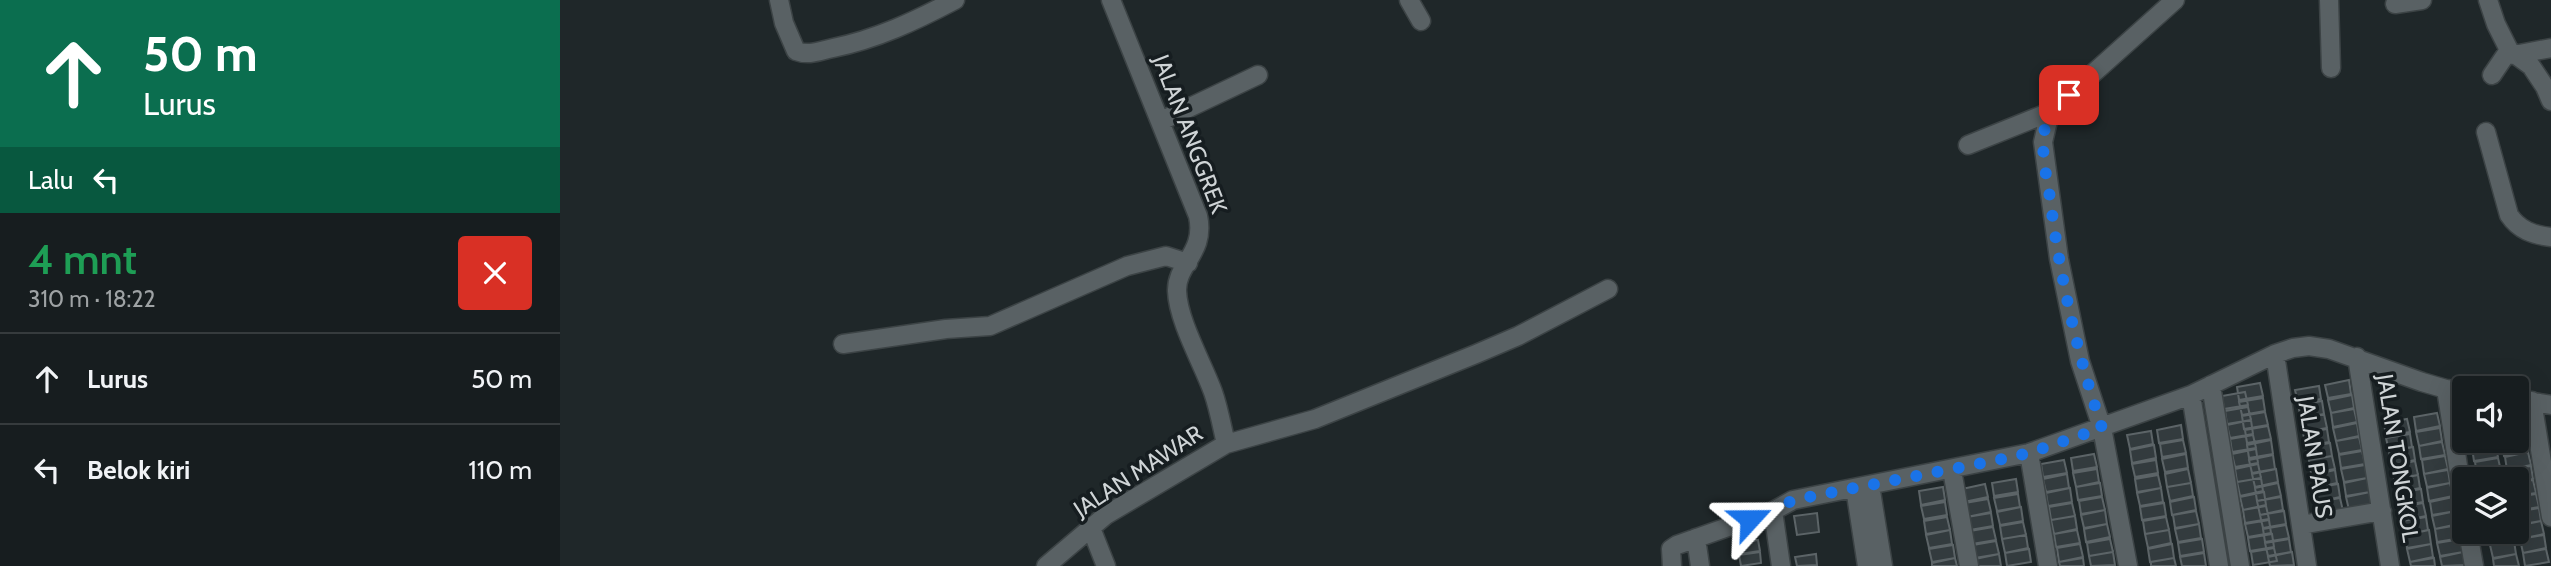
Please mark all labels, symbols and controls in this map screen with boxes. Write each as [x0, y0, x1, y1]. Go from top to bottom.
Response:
text: 50 m [143, 24, 258, 83]
icon: ahead [28, 28, 119, 119]
street label: JALAN ANGGREK [1146, 50, 1233, 217]
pin [2039, 65, 2099, 125]
icon: arrive [2050, 76, 2088, 114]
text: Lurus [143, 84, 216, 123]
icon: left [87, 161, 125, 199]
text: Lalu [28, 164, 73, 196]
text: 4 mnt [28, 233, 137, 285]
button: close [458, 236, 532, 310]
text: 310 m · 18:22 [28, 285, 156, 313]
icon: ahead [28, 360, 66, 398]
text: Lurus [87, 363, 148, 395]
text: 50 m [471, 363, 532, 395]
street label: JALAN TONGKOL [2371, 371, 2425, 544]
map controls [2452, 376, 2529, 544]
button: sound [2452, 376, 2529, 453]
street label: JALAN PAUS [2291, 393, 2338, 520]
street label: JALAN MAWAR [1067, 419, 1208, 524]
icon: left [28, 451, 66, 489]
text: Belok kiri [87, 454, 190, 486]
text: 110 m [468, 454, 532, 486]
button: layers [2452, 467, 2529, 544]
position arrow [1713, 482, 1787, 556]

